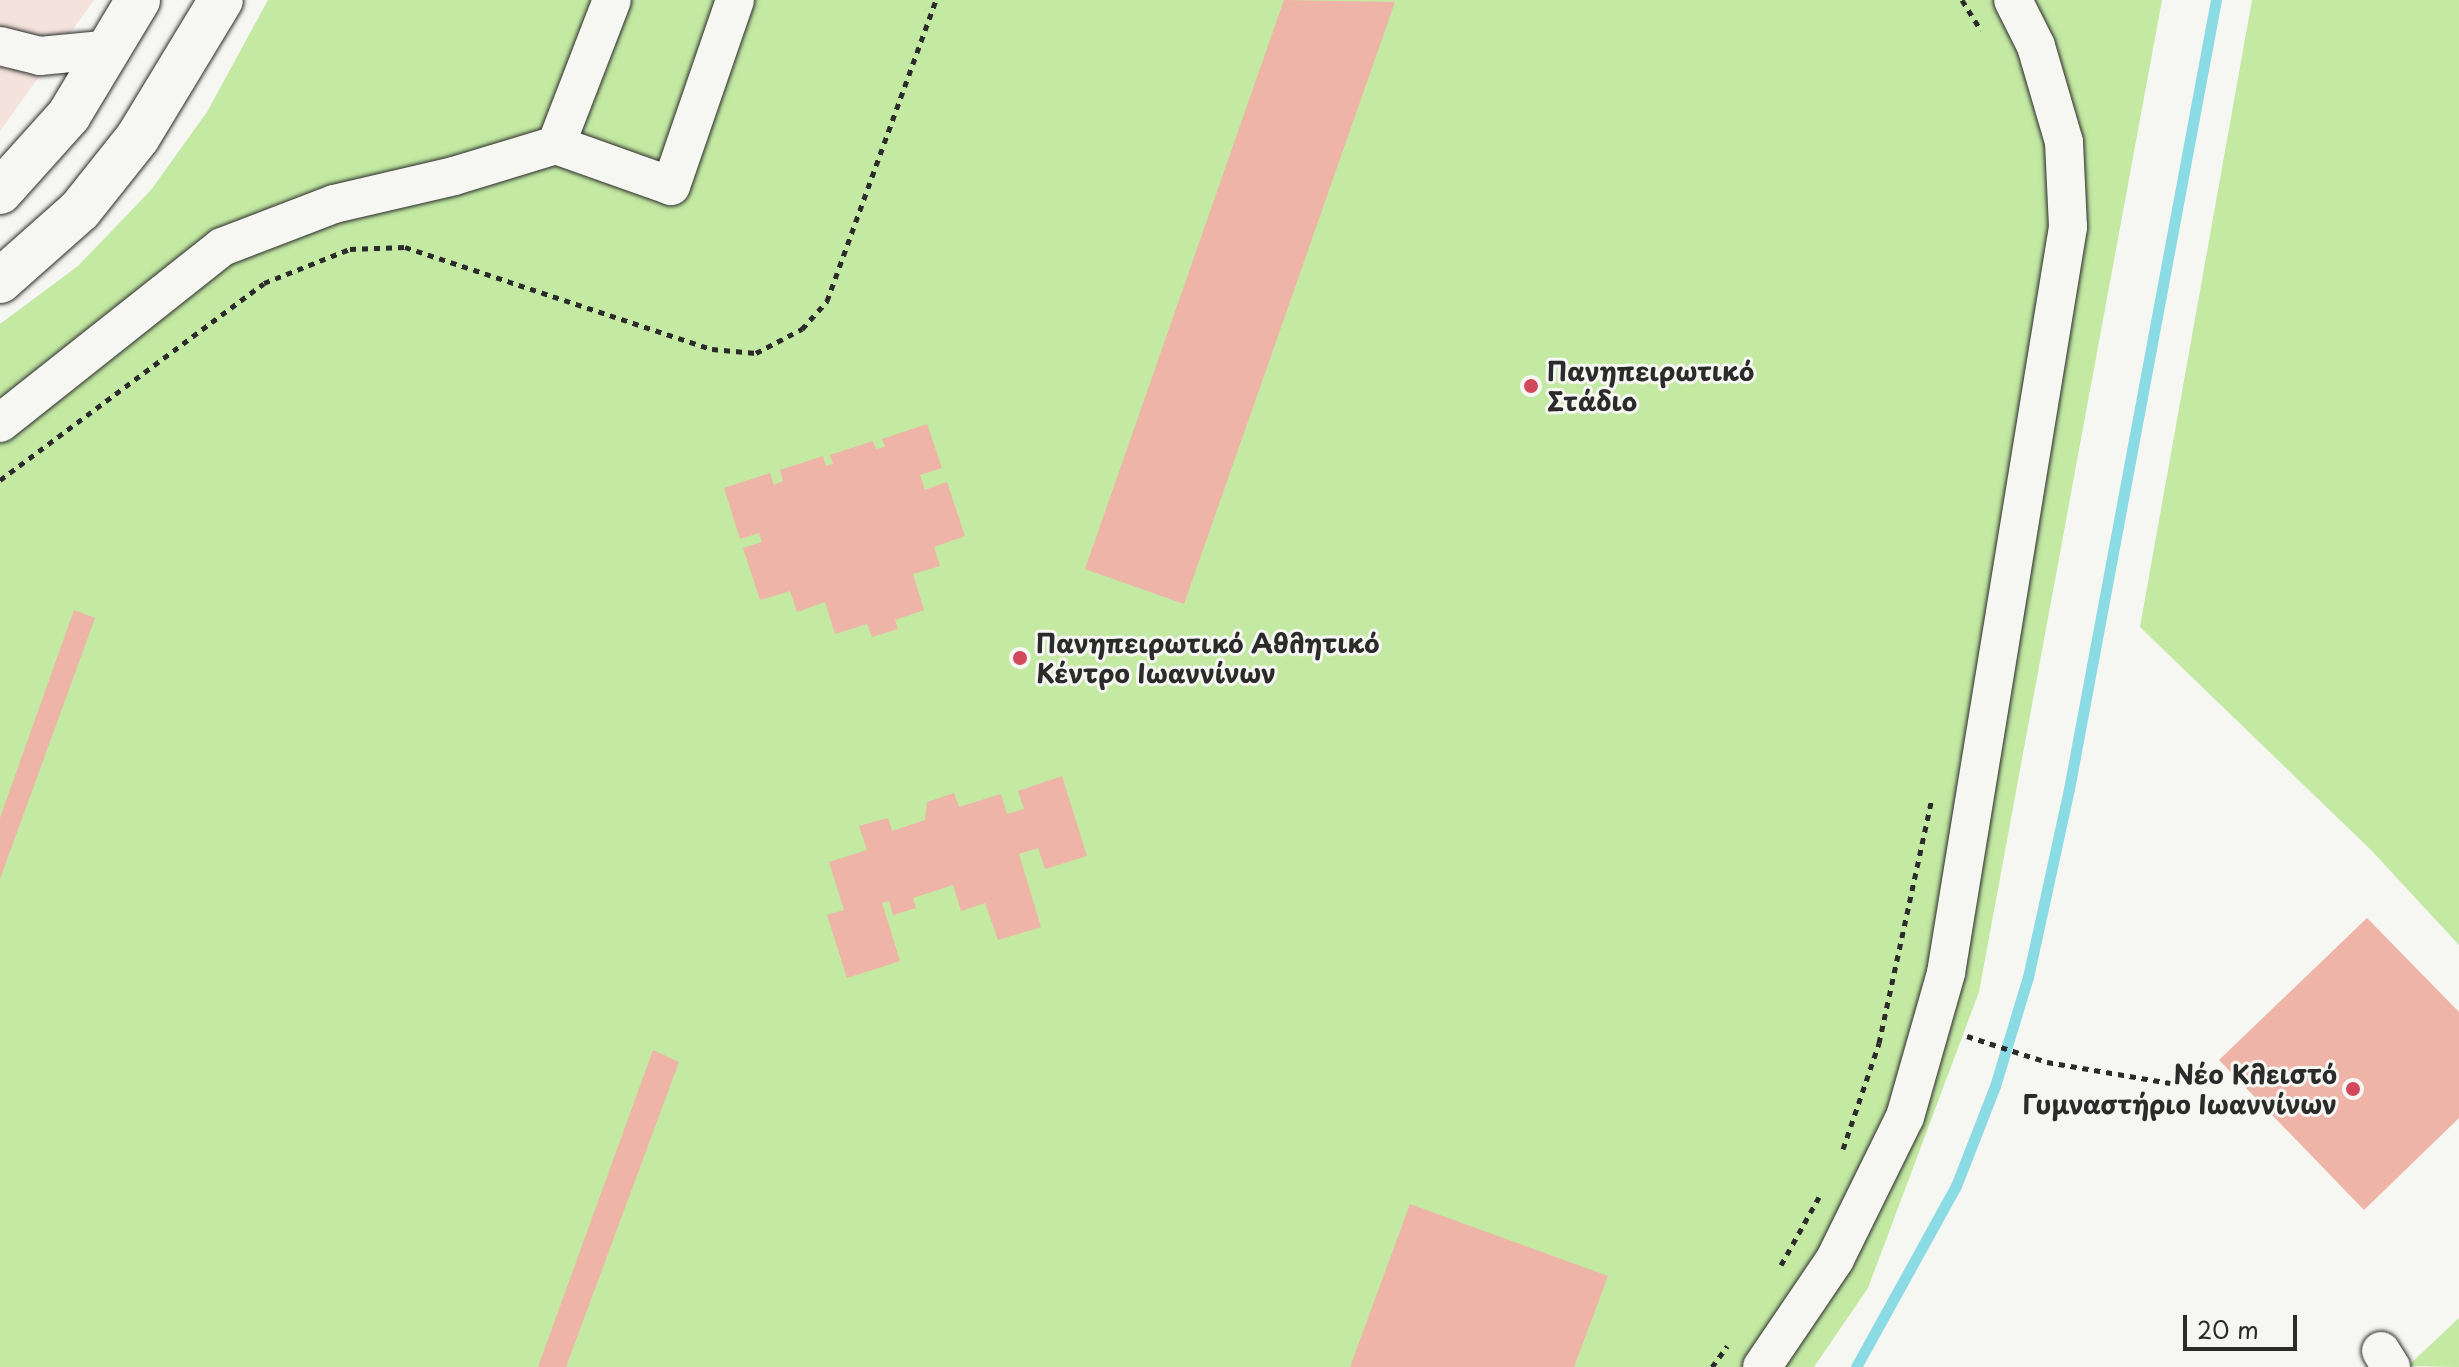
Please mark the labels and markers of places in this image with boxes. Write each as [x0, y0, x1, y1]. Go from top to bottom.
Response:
place label: Πανηπειρωτικό Στάδιο [1547, 355, 1754, 416]
marker: Πανηπειρωτικό Στάδιο [1522, 377, 1540, 395]
place label: Πανηπειρωτικό Αθλητικό Κέντρο Ιωαννίνων [1036, 627, 1380, 688]
marker: Πανηπειρωτικό Αθλητικό Κέντρο Ιωαννίνων [1011, 649, 1029, 667]
place label: Νέο Κλειστό Γυμναστήριο Ιωαννίνων [2021, 1058, 2337, 1120]
marker: Νέο Κλειστό Γυμναστήριο Ιωαννίνων [2344, 1080, 2362, 1098]

